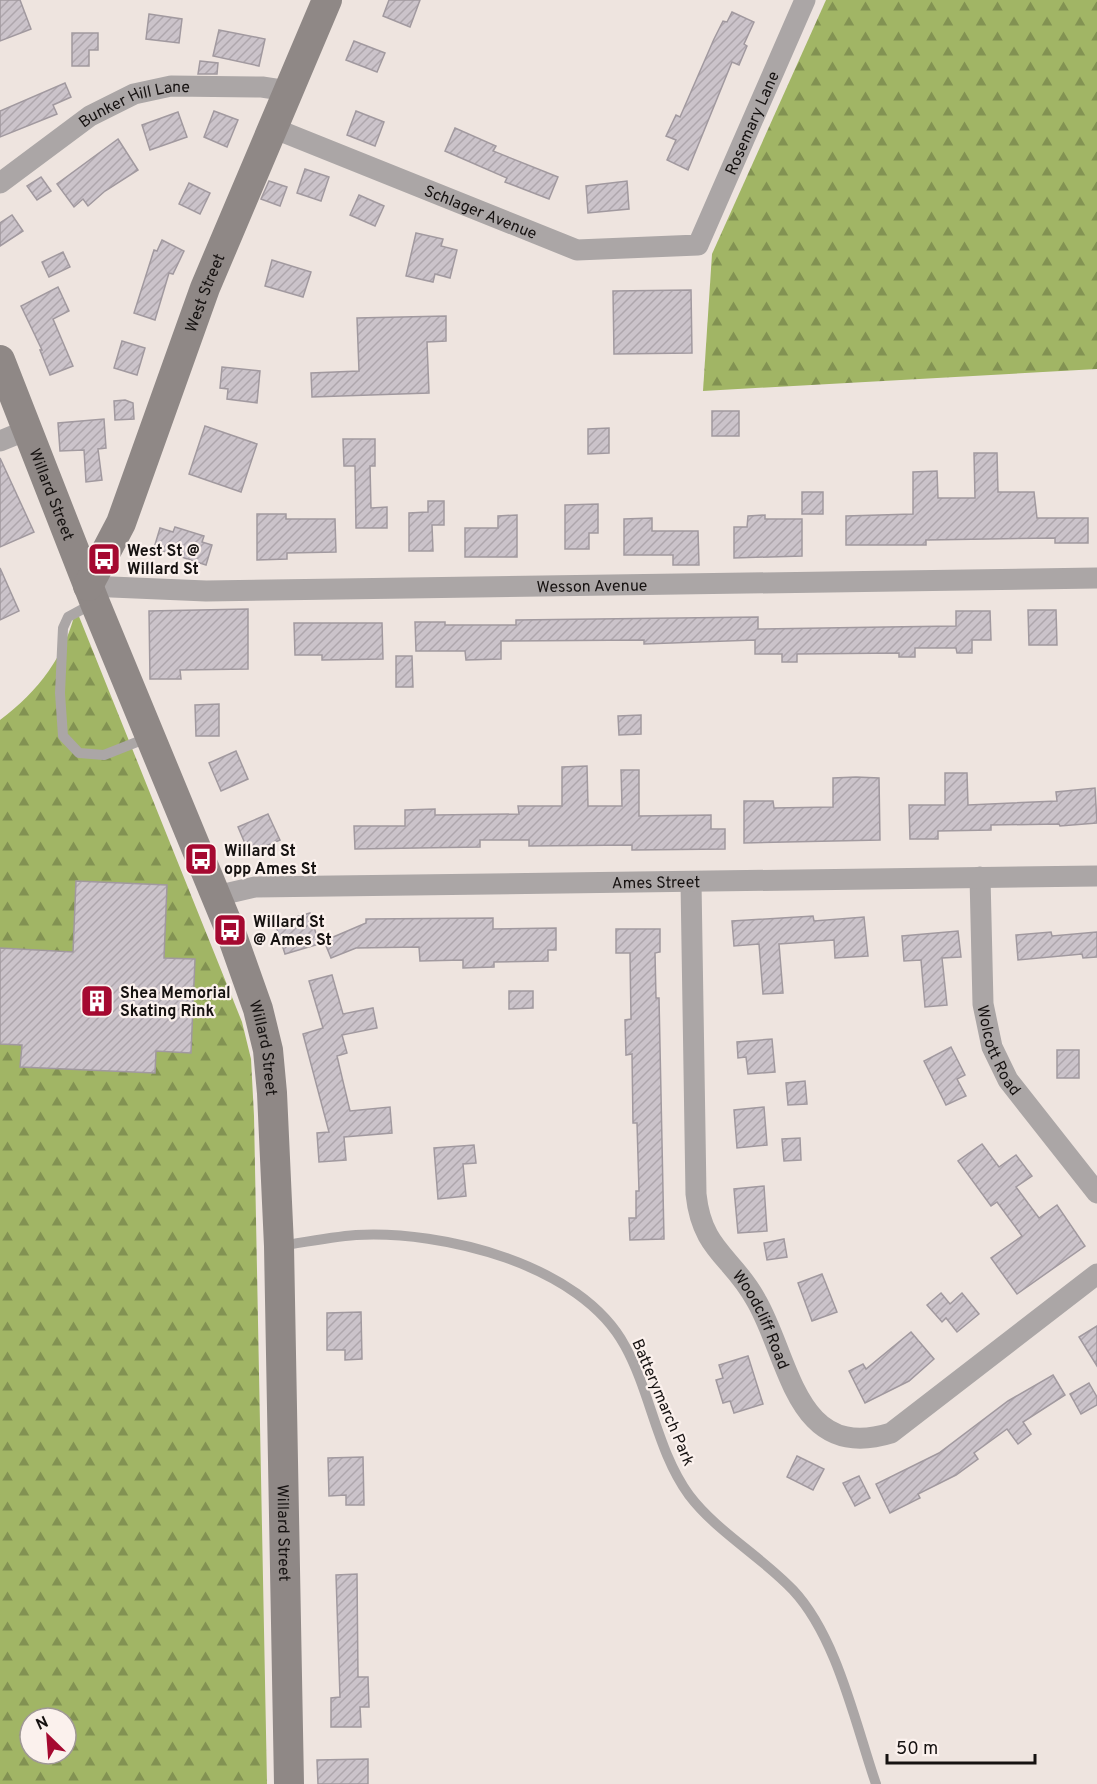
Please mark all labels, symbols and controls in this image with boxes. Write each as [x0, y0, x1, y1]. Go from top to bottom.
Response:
street label: Rosemary Lane [722, 69, 785, 179]
street label: Bunker Hill Lane [75, 78, 190, 133]
street label: Schlager Avenue [421, 182, 539, 245]
street label: West Street [182, 251, 230, 335]
street label: Willard Street [24, 446, 78, 544]
bus stop icon: West St @ Willard St [86, 541, 122, 577]
place label: West St @ Willard St [127, 542, 200, 580]
street label: Wesson Avenue [536, 577, 648, 598]
bus stop icon: Willard St opp Ames St [183, 841, 219, 877]
place label: Willard St opp Ames St [224, 842, 317, 880]
street label: Ames Street [612, 873, 700, 894]
bus stop icon: Willard St @ Ames St [212, 912, 248, 948]
place label: Willard St @ Ames St [253, 913, 332, 951]
building icon: Shea Memorial Skating Rink [79, 983, 115, 1019]
place label: Shea Memorial Skating Rink [120, 984, 231, 1022]
street label: Willard Street [244, 998, 280, 1097]
street label: Wolcott Road [971, 1003, 1024, 1100]
street label: Woodcliff Road [727, 1267, 793, 1373]
street label: Batterymarch Park [626, 1336, 698, 1469]
street label: Willard Street [271, 1484, 293, 1582]
north arrow [18, 1706, 78, 1766]
text: N [33, 1713, 52, 1736]
scale bar [887, 1727, 1036, 1765]
text: 50 m [896, 1738, 938, 1761]

